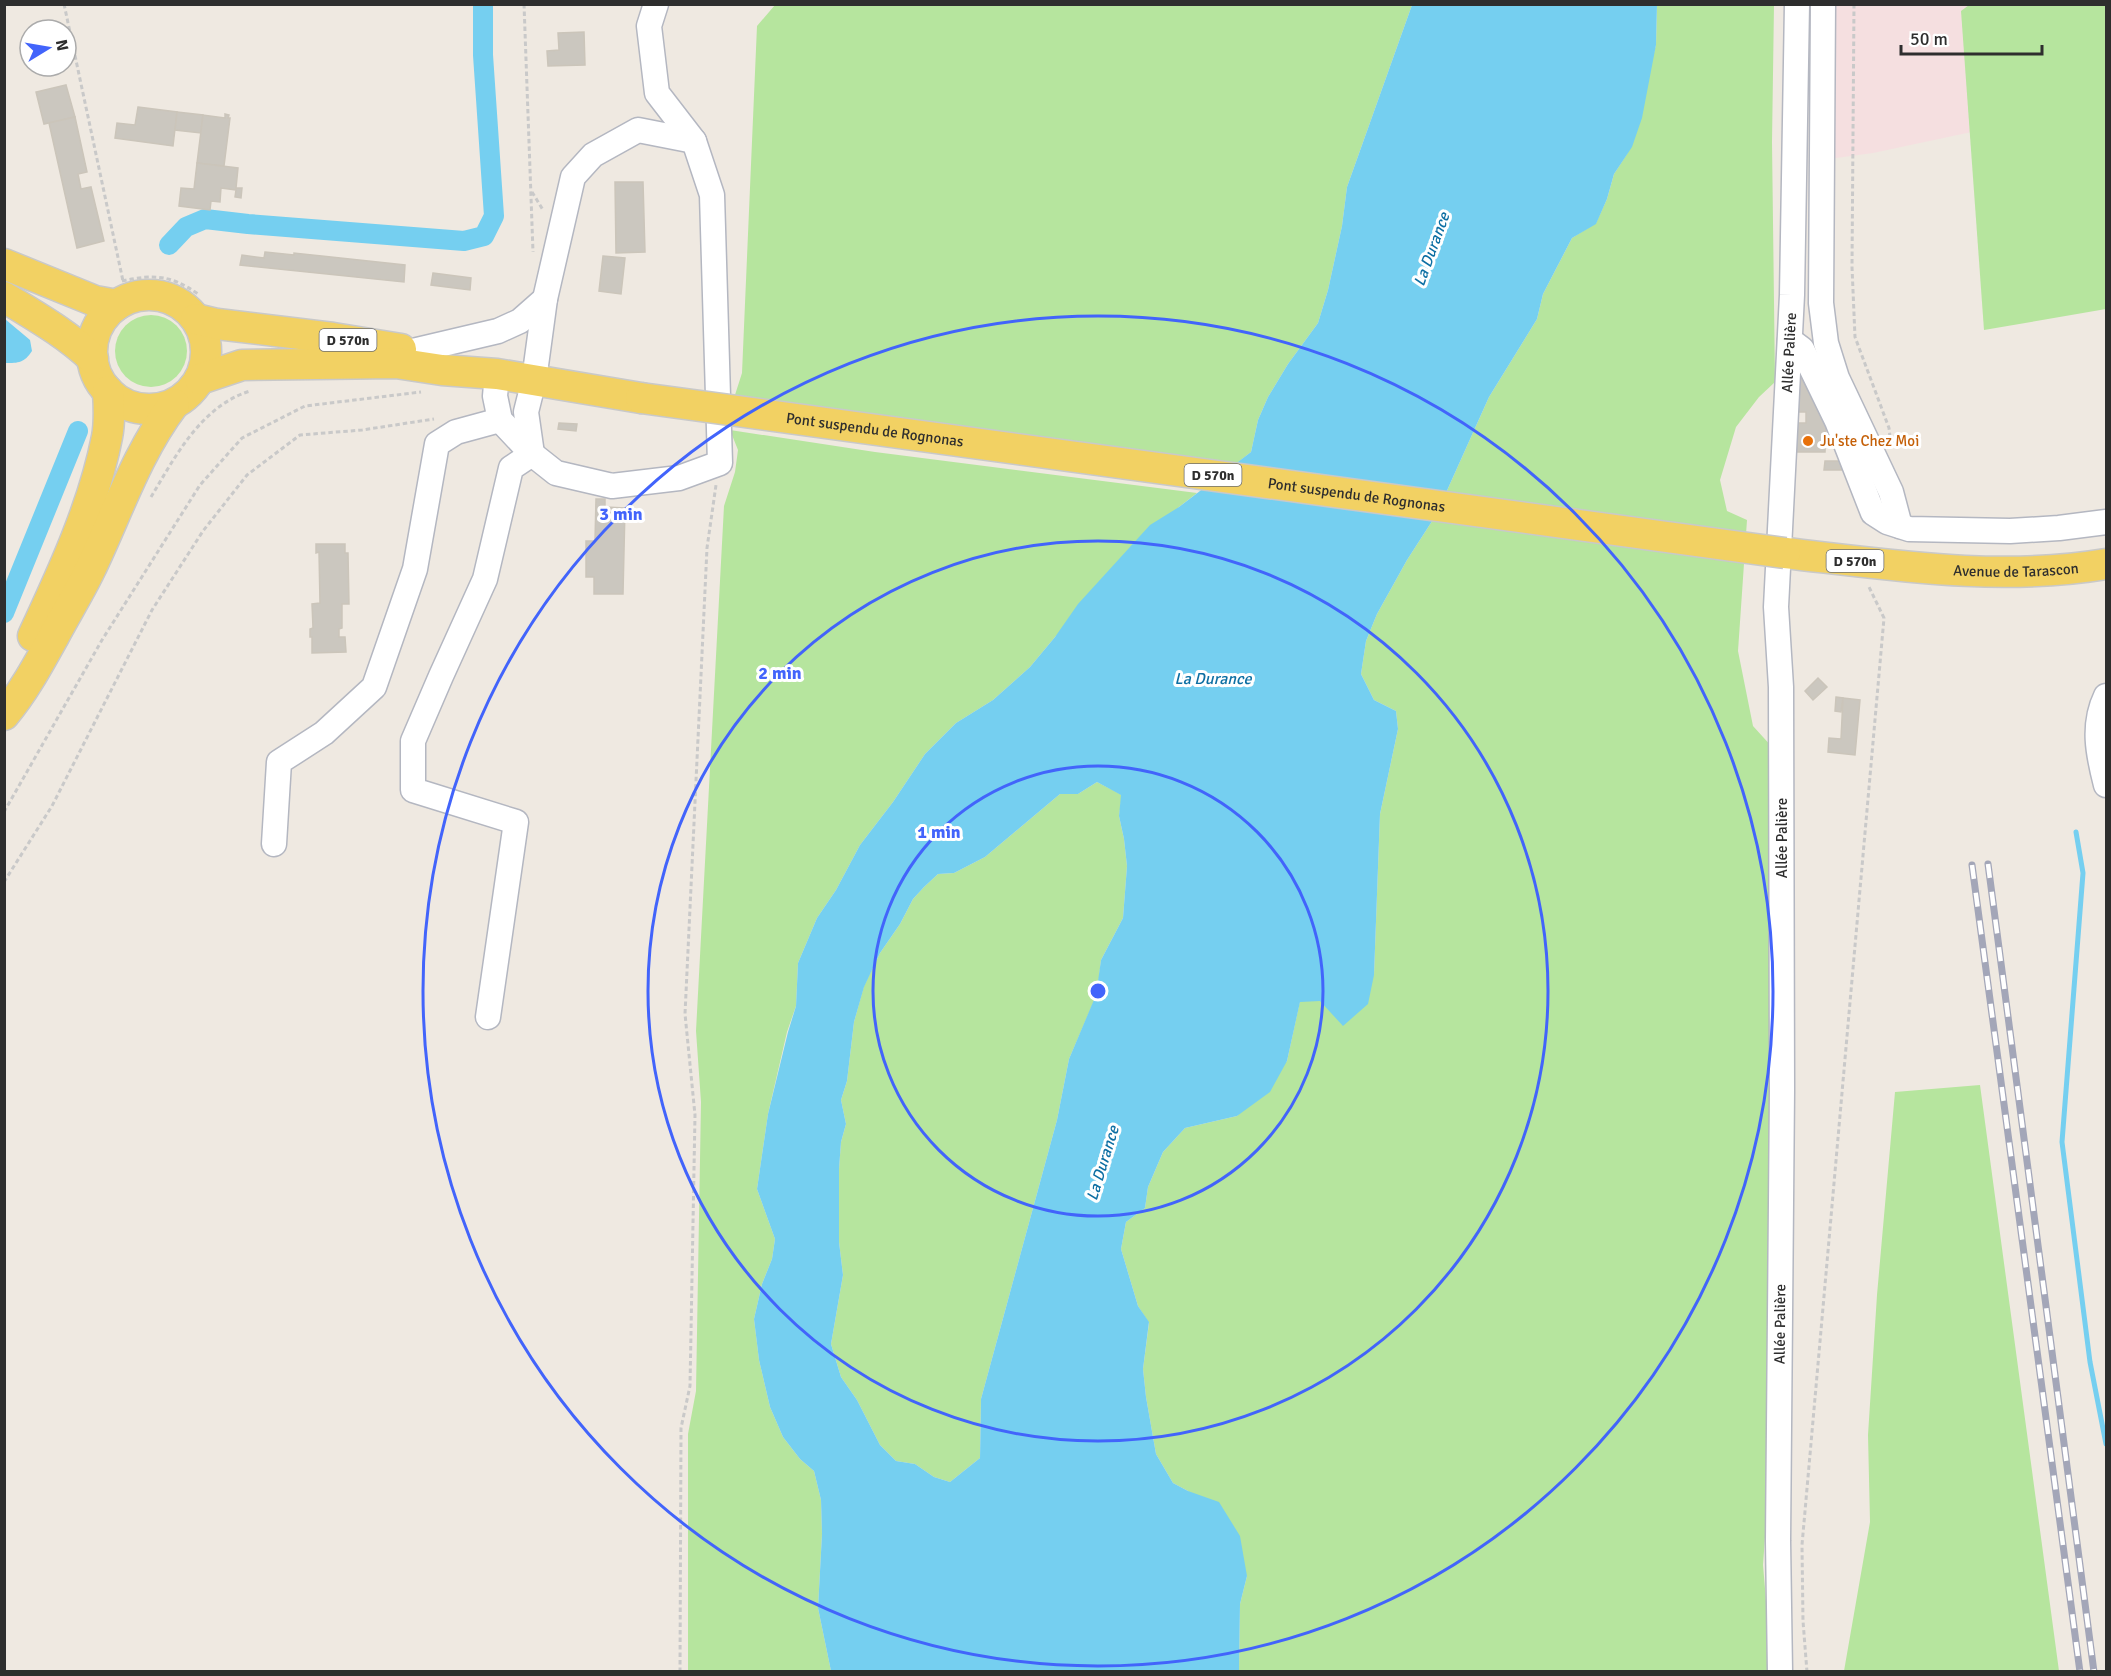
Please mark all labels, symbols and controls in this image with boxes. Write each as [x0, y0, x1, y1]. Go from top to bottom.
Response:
north arrow [18, 18, 78, 78]
scale bar [1901, 18, 2042, 56]
text: 50 m [1910, 28, 1948, 50]
text: N [51, 38, 73, 53]
water label: La Durance [1409, 209, 1455, 289]
street label: Allée Palière [1778, 312, 1800, 393]
road number: D 570n [320, 329, 376, 351]
street label: Pont suspendu de Rognonas [785, 409, 965, 451]
place label: Ju'ste Chez Moi [1820, 432, 1919, 450]
marker: Ju'ste Chez Moi [1801, 434, 1815, 448]
road number: D 570n [1184, 464, 1242, 486]
street label: Pont suspendu de Rognonas [1267, 474, 1447, 516]
text: 3 min [599, 503, 643, 525]
road number: D 570n [1826, 550, 1884, 572]
street label: Avenue de Tarascon [1953, 559, 2080, 581]
text: 2 min [758, 662, 802, 684]
water label: La Durance [1174, 669, 1252, 689]
street label: Allée Palière [1773, 798, 1791, 878]
text: 1 min [917, 821, 961, 843]
centre of rings [1088, 981, 1108, 1001]
water label: La Durance [1082, 1123, 1124, 1203]
street label: Allée Palière [1771, 1284, 1789, 1364]

